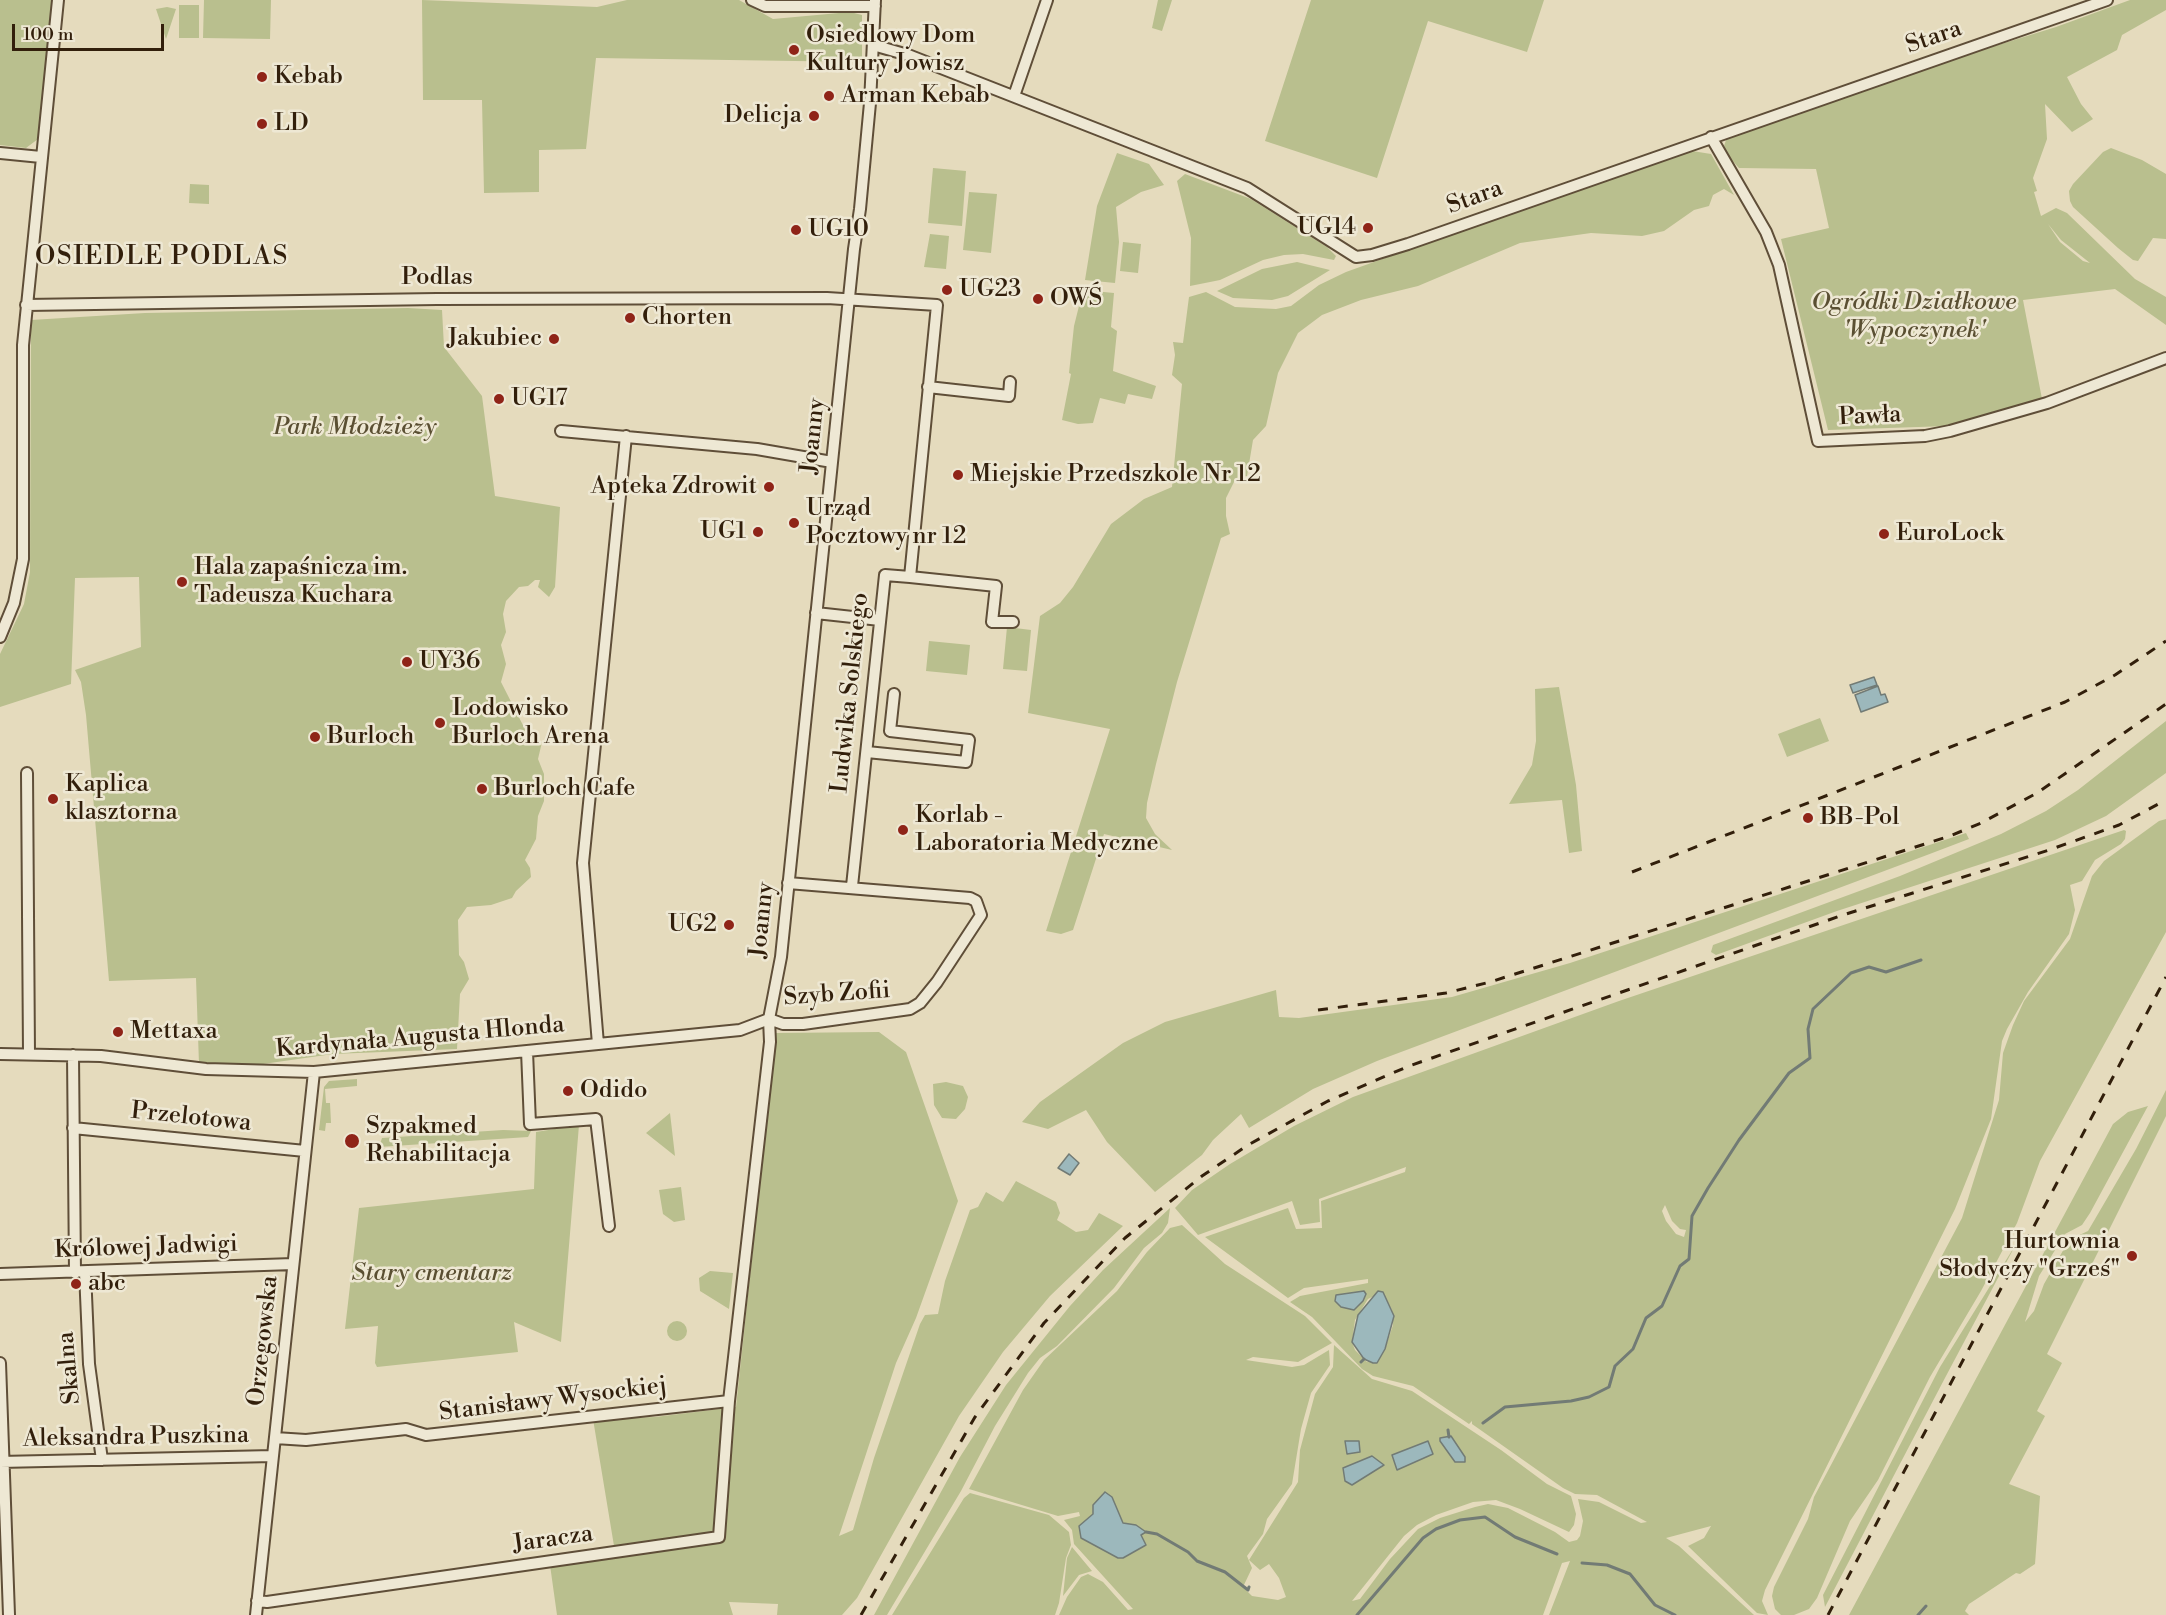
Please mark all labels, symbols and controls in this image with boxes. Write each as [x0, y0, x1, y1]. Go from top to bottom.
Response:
scale bar [15, 12, 166, 50]
street label: Stara [1902, 15, 1966, 61]
place label: Osiedlowy Dom Kultury Jowisz [806, 22, 975, 78]
text: 100 m [23, 23, 74, 46]
marker: Osiedlowy Dom Kultury Jowisz [787, 43, 801, 57]
place label: Kebab [274, 63, 343, 91]
marker: Kebab [255, 70, 269, 84]
place label: Arman Kebab [841, 82, 990, 110]
marker: Arman Kebab [822, 89, 836, 103]
place label: Delicja [724, 102, 802, 130]
marker: Delicja [807, 109, 821, 123]
place label: LD [274, 110, 309, 138]
marker: LD [255, 117, 269, 131]
street label: Stara [1443, 175, 1507, 221]
place label: UG14 [1297, 214, 1356, 242]
place label: UG10 [808, 216, 869, 244]
marker: UG14 [1361, 221, 1375, 235]
marker: UG10 [789, 223, 803, 237]
district label: OSIEDLE PODLAS [35, 242, 289, 274]
street label: Podlas [401, 264, 473, 292]
place label: UG23 [959, 276, 1021, 304]
marker: UG23 [940, 283, 954, 297]
place label: OWŚ [1050, 285, 1102, 313]
park label: Ogródki Działkowe 'Wypoczynek' [1812, 289, 2016, 345]
marker: OWŚ [1031, 292, 1045, 306]
place label: Chorten [642, 304, 732, 332]
marker: Chorten [623, 311, 637, 325]
place label: Jakubiec [447, 325, 542, 353]
marker: Jakubiec [547, 332, 561, 346]
place label: UG17 [511, 385, 568, 413]
marker: UG17 [492, 392, 506, 406]
street label: Joanny [796, 397, 832, 475]
street label: Pawła [1838, 401, 1902, 433]
park label: Park Młodzieży [273, 414, 437, 442]
place label: Miejskie Przedszkole Nr 12 [970, 461, 1261, 489]
marker: Miejskie Przedszkole Nr 12 [951, 468, 965, 482]
place label: Apteka Zdrowit [591, 473, 757, 501]
marker: Apteka Zdrowit [762, 480, 776, 494]
place label: Urząd Pocztowy nr 12 [806, 495, 966, 551]
marker: Urząd Pocztowy nr 12 [787, 516, 801, 530]
place label: UG1 [700, 518, 746, 546]
place label: EuroLock [1896, 520, 2004, 548]
marker: UG1 [751, 525, 765, 539]
marker: EuroLock [1877, 527, 1891, 541]
place label: Hala zapaśnicza im. Tadeusza Kuchara [194, 554, 407, 610]
marker: Hala zapaśnicza im. Tadeusza Kuchara [175, 575, 189, 589]
street label: Ludwika Solskiego [826, 591, 876, 795]
place label: UY36 [419, 648, 480, 676]
marker: UY36 [400, 655, 414, 669]
place label: Lodowisko Burloch Arena [452, 695, 610, 751]
marker: Lodowisko Burloch Arena [433, 716, 447, 730]
place label: Burloch [327, 723, 414, 751]
marker: Burloch [308, 730, 322, 744]
place label: Kaplica klasztorna [65, 771, 178, 827]
place label: Burloch Cafe [494, 775, 635, 803]
marker: Burloch Cafe [475, 782, 489, 796]
marker: Kaplica klasztorna [46, 792, 60, 806]
place label: Korlab - Laboratoria Medyczne [915, 802, 1159, 858]
place label: BB-Pol [1820, 804, 1899, 832]
marker: BB-Pol [1801, 811, 1815, 825]
marker: Korlab - Laboratoria Medyczne [896, 823, 910, 837]
street label: Joanny [745, 881, 781, 959]
place label: UG2 [668, 911, 717, 939]
marker: UG2 [722, 918, 736, 932]
street label: Szyb Zofii [783, 977, 891, 1013]
street label: Kardynała Augusta Hlonda [274, 1011, 566, 1065]
place label: Mettaxa [130, 1018, 218, 1046]
marker: Mettaxa [111, 1025, 125, 1039]
place label: Odido [580, 1077, 647, 1105]
marker: Odido [561, 1084, 575, 1098]
street label: Przelotowa [129, 1097, 253, 1139]
place label: Szpakmed Rehabilitacja [366, 1113, 511, 1169]
marker: Szpakmed Rehabilitacja [343, 1132, 361, 1150]
place label: Hurtownia Słodyczy "Grześ" [1939, 1228, 2120, 1284]
street label: Królowej Jadwigi [54, 1230, 238, 1266]
marker: Hurtownia Słodyczy "Grześ" [2125, 1249, 2139, 1263]
park label: Stary cmentarz [352, 1260, 512, 1288]
place label: abc [88, 1270, 126, 1298]
street label: Orzegowska [243, 1274, 285, 1408]
marker: abc [69, 1277, 83, 1291]
street label: Skalna [52, 1330, 88, 1406]
street label: Stanisławy Wysockiej [437, 1372, 669, 1428]
street label: Aleksandra Puszkina [23, 1422, 249, 1454]
street label: Jaracza [511, 1520, 595, 1560]

